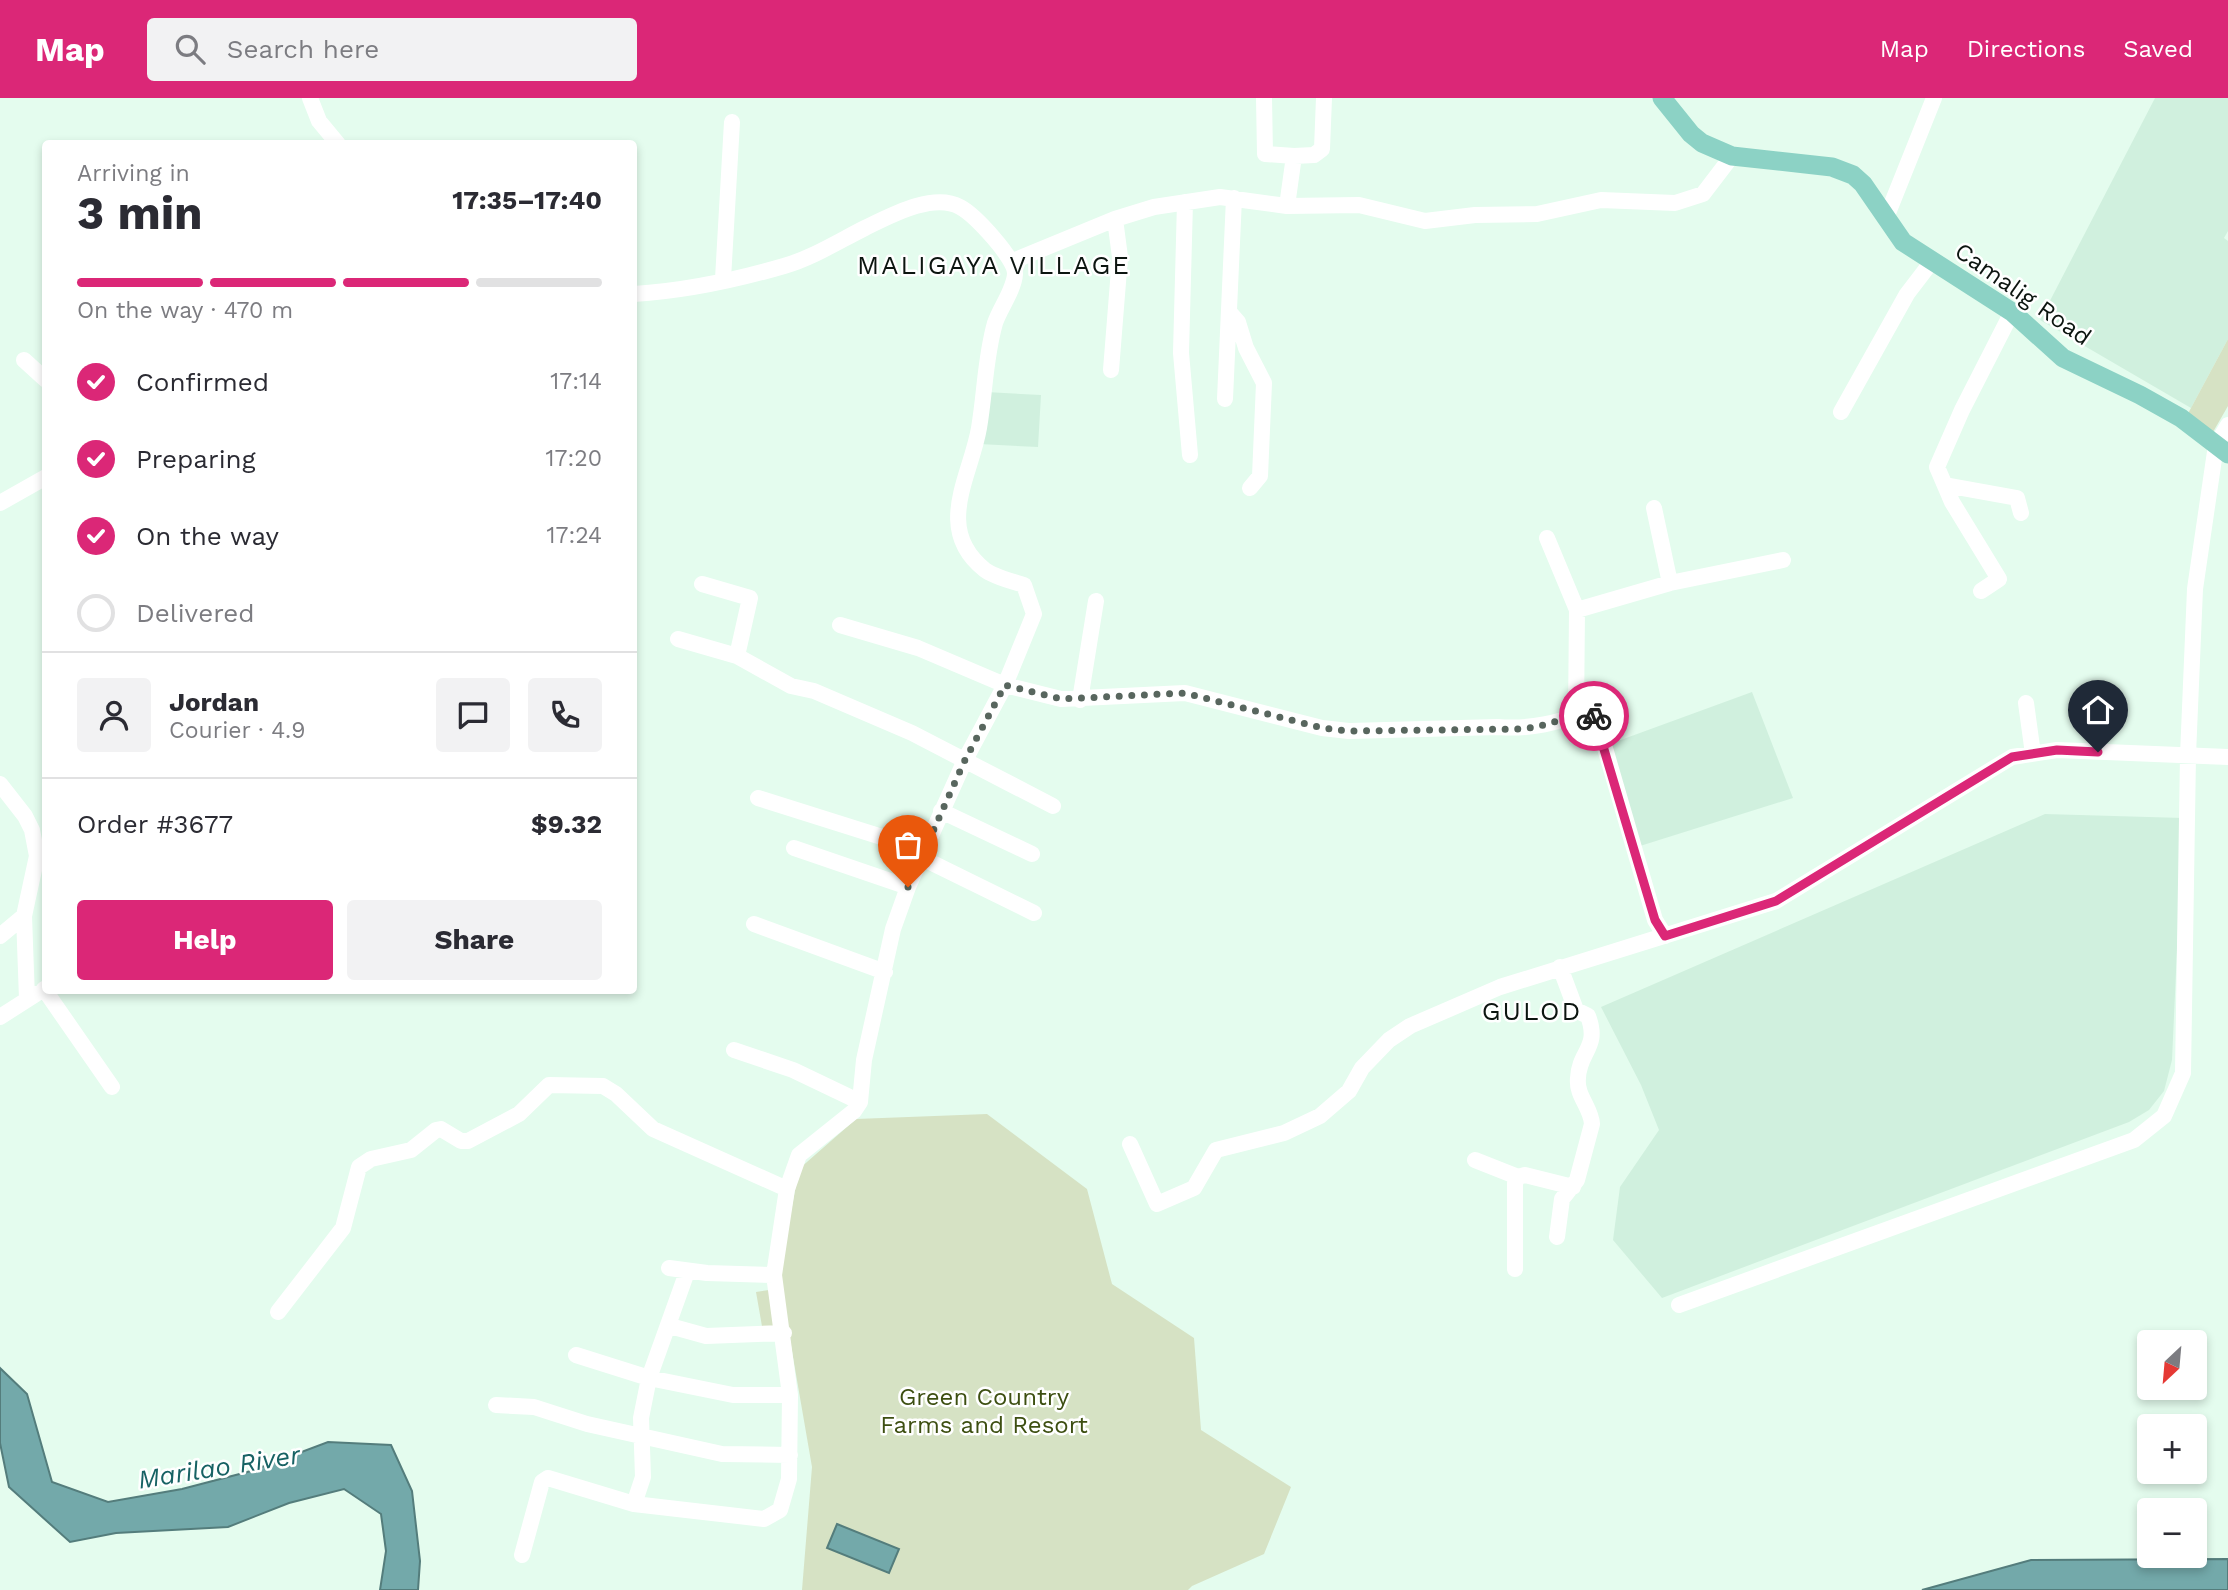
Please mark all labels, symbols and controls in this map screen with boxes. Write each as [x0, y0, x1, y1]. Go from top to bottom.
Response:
search box [147, 18, 637, 81]
text: Map [35, 30, 105, 69]
icon: search [171, 30, 209, 68]
text: Search here [227, 34, 379, 64]
text: Map [1880, 35, 1929, 63]
text: Directions [1967, 35, 2085, 63]
text: Saved [2123, 35, 2193, 63]
text: Arriving in [77, 160, 190, 187]
text: 17:35–17:40 [452, 185, 602, 215]
text: 3 min [77, 186, 203, 240]
street label: Camalig Road [1950, 237, 2096, 351]
district label: MALIGAYA VILLAGE [857, 250, 1131, 280]
text: On the way · 470 m [77, 297, 293, 324]
icon: check [77, 363, 115, 401]
text: Confirmed [136, 367, 269, 397]
text: 17:14 [550, 368, 602, 395]
icon: check [77, 440, 115, 478]
text: Preparing [136, 444, 256, 474]
text: 17:20 [546, 445, 602, 472]
icon: check [77, 517, 115, 555]
text: On the way [136, 521, 279, 551]
text: 17:24 [547, 522, 602, 549]
text: Delivered [136, 598, 255, 628]
button: person [77, 678, 151, 752]
button: chat [436, 678, 510, 752]
button: phone [528, 678, 602, 752]
pin [2068, 680, 2128, 752]
courier [1559, 681, 1629, 751]
text: Jordan [169, 687, 259, 717]
icon: home [2079, 691, 2117, 729]
icon: bike [1575, 697, 1613, 735]
text: Courier · 4.9 [169, 717, 305, 744]
text: Order #3677 [77, 809, 233, 839]
text: $9.32 [531, 809, 602, 839]
pin [878, 815, 938, 887]
icon: bag [889, 826, 927, 864]
button: Help [77, 900, 333, 980]
button: Share [347, 900, 602, 980]
district label: GULOD [1482, 996, 1582, 1026]
north arrow [2137, 1330, 2207, 1400]
map controls [2137, 1330, 2207, 1568]
park label: Green Country Farms and Resort [880, 1383, 1088, 1439]
button: + [2137, 1414, 2207, 1484]
water label: Marilao River [136, 1439, 303, 1495]
button: − [2137, 1498, 2207, 1568]

